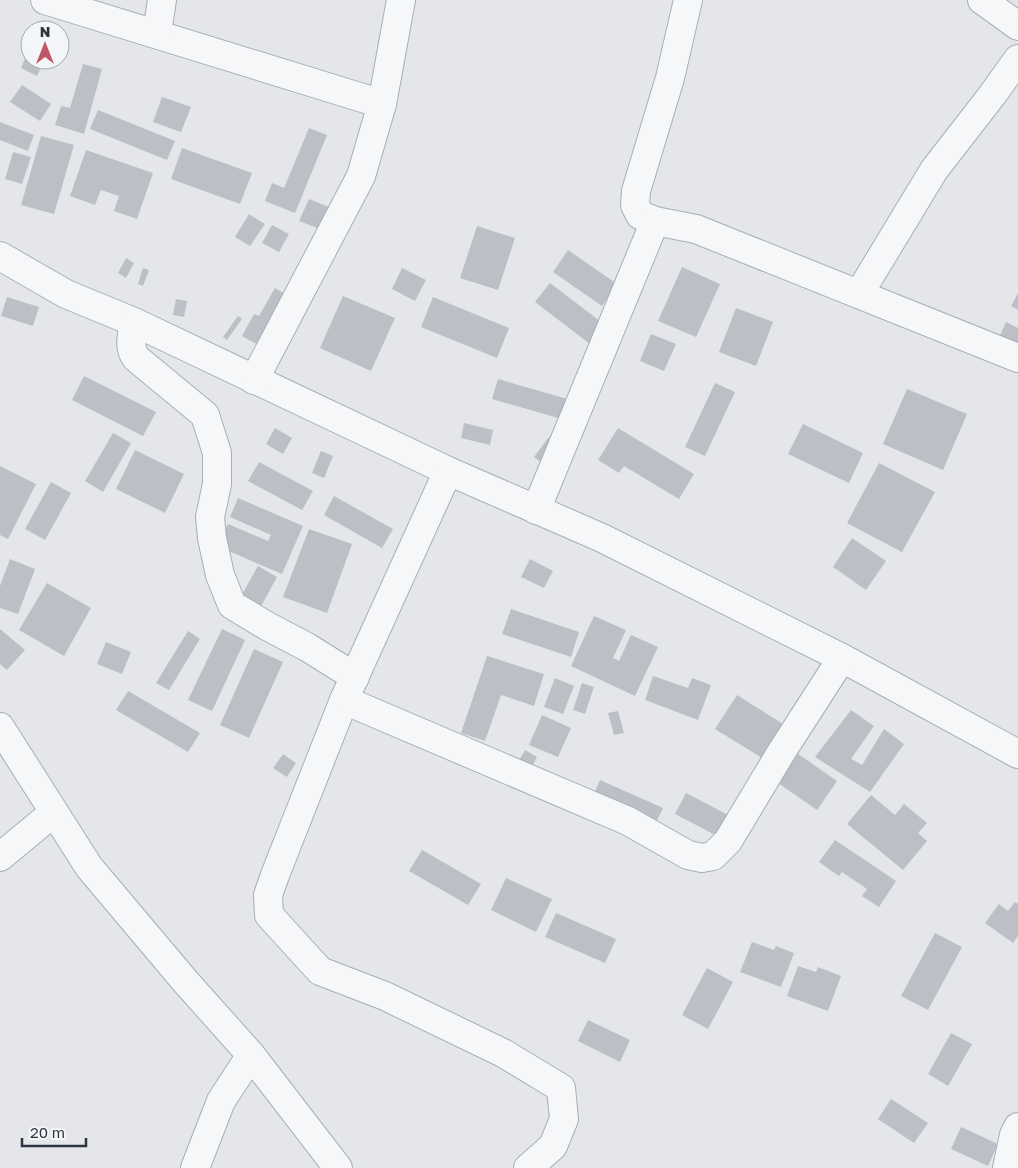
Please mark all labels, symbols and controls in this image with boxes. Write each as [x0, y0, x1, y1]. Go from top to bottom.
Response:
north arrow [20, 20, 70, 70]
text: N [40, 23, 50, 40]
scale bar [22, 1116, 86, 1148]
text: 20 m [30, 1123, 65, 1141]

